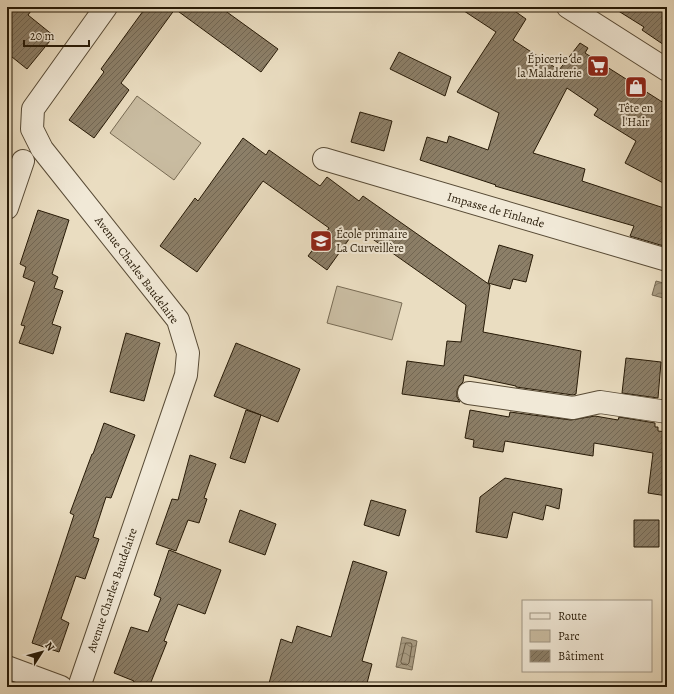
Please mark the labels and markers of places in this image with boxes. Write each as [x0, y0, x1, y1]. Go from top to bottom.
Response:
place label: Épicerie de la Maladrerie [517, 51, 582, 81]
supermarket icon: Épicerie de la Maladrerie [585, 53, 611, 79]
shop icon: Tête en l'Hair [623, 74, 649, 100]
place label: Tête en l'Hair [619, 100, 654, 130]
place label: École primaire La Curveillère [336, 226, 408, 256]
school or university icon: École primaire La Curveillère [308, 228, 334, 254]

